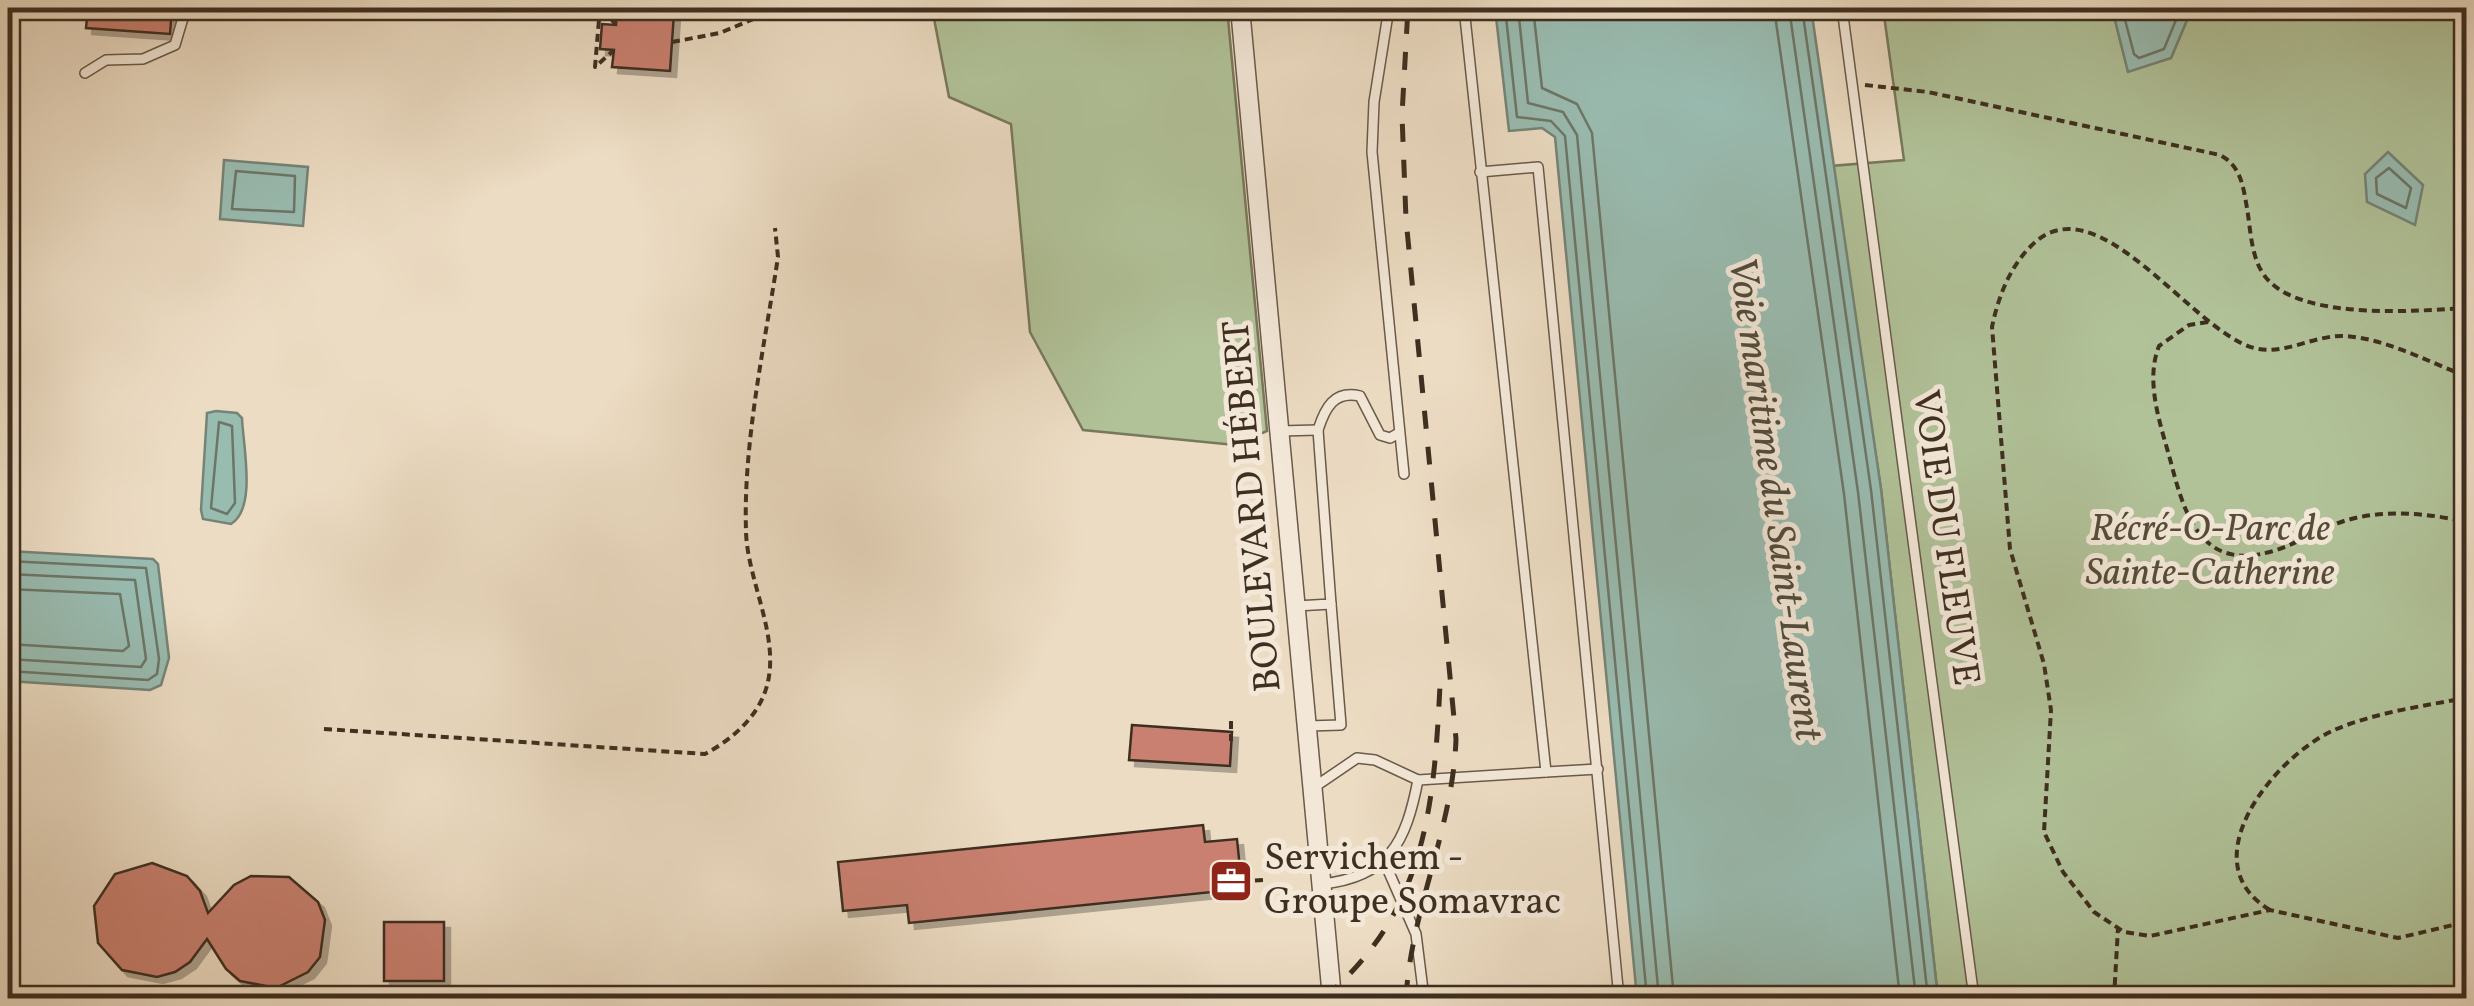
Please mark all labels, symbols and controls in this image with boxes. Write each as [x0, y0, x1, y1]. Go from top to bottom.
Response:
water label: Voie maritime du Saint-Laurent [1711, 253, 1835, 746]
street label: BOULEVARD HÉBERT [1211, 318, 1297, 694]
street label: VOIE DU FLEUVE [1897, 387, 1991, 689]
park label: Récré-O-Parc de Sainte-Catherine [2085, 504, 2335, 601]
place label: Servichem - Groupe Somavrac [1264, 833, 1561, 930]
office icon: Servichem - Groupe Somavrac [1208, 858, 1254, 904]

